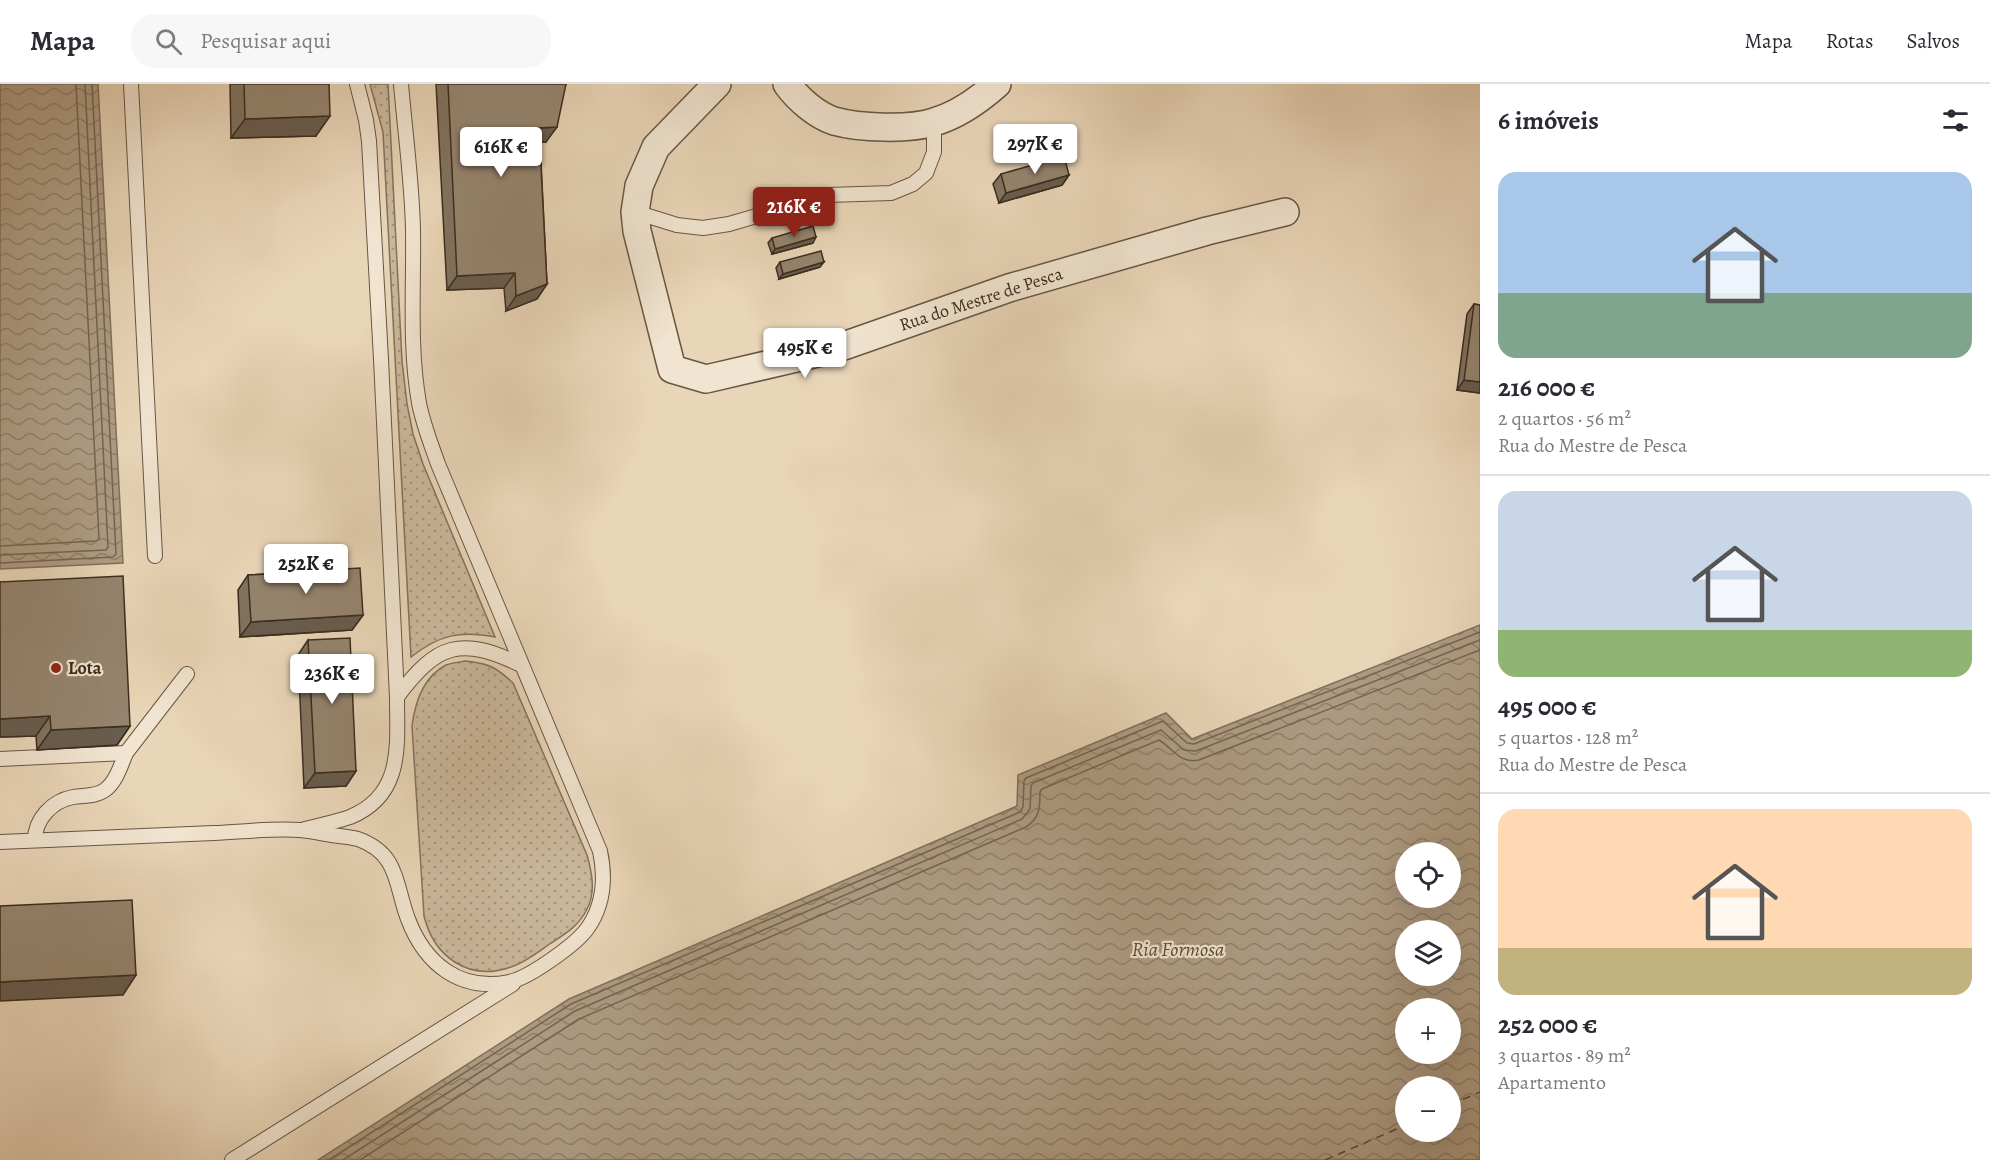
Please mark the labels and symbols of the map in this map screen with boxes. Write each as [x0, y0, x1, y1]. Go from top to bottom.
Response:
pin: 297K € [986, 124, 1084, 175]
pin: 616K € [452, 127, 550, 178]
pin: 216K € [745, 187, 843, 238]
street label: Rua do Mestre de Pesca [896, 261, 1066, 337]
pin: 495K € [756, 328, 854, 379]
pin: 252K € [257, 544, 355, 595]
pin: 236K € [283, 654, 381, 705]
place label: Lota [68, 656, 102, 680]
marker: Lota [49, 661, 63, 675]
water label: Ria Formosa [1132, 936, 1224, 963]

